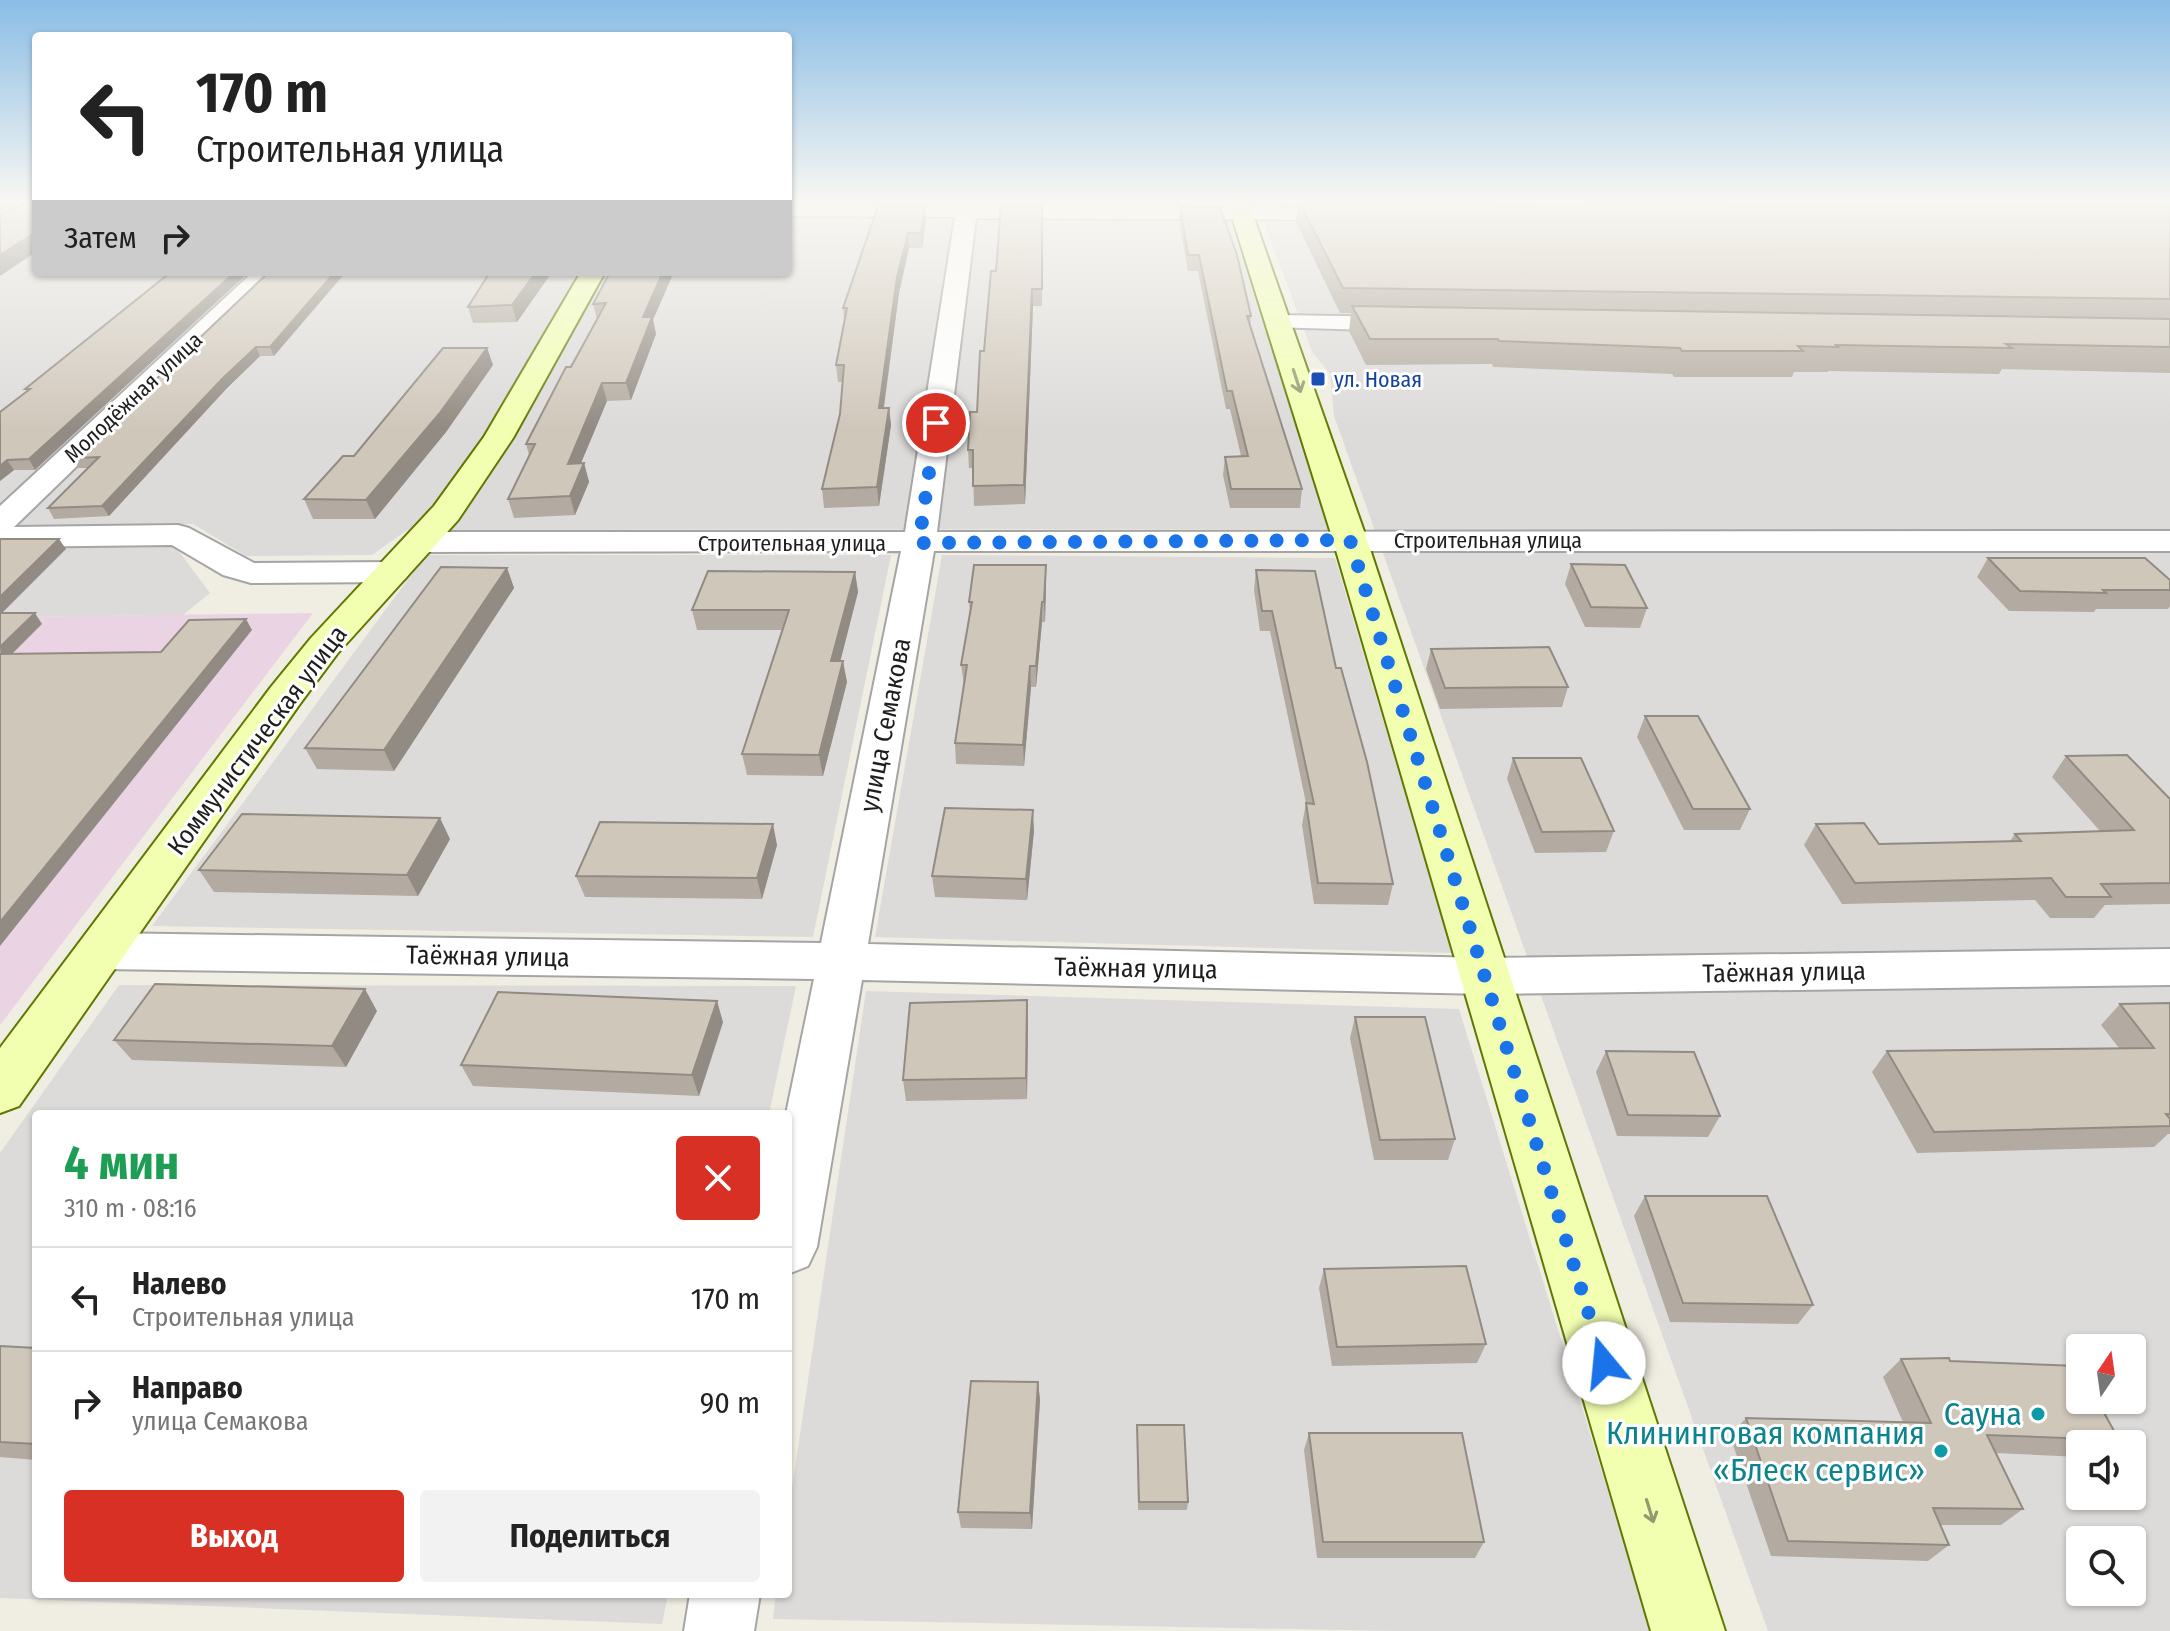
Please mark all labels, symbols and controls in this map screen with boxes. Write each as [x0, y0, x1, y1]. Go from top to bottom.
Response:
text: 170 m [196, 60, 328, 127]
icon: left [64, 64, 168, 168]
text: Строительная улица [196, 128, 504, 172]
icon: right [153, 216, 197, 260]
text: Затем [64, 220, 137, 256]
street label: Молодёжная улица [59, 326, 208, 468]
place label: ул. Новая [1334, 366, 1422, 393]
one-way arrow [1291, 368, 1305, 393]
marker: ул. Новая [1309, 370, 1327, 388]
pin [902, 389, 970, 457]
icon: arrive [914, 401, 958, 445]
street label: Строительная улица [1394, 527, 1582, 554]
street label: Строительная улица [698, 530, 886, 557]
street label: Коммунистическая улица [161, 619, 354, 861]
street label: улица Семакова [853, 636, 918, 815]
street label: Таёжная улица [406, 940, 570, 973]
street label: Таёжная улица [1054, 952, 1218, 985]
street label: Таёжная улица [1702, 956, 1866, 989]
text: 4 мин [64, 1134, 179, 1192]
button: close [676, 1136, 760, 1220]
text: 310 m · 08:16 [64, 1193, 197, 1224]
text: Налево [132, 1266, 227, 1302]
icon: left [64, 1277, 108, 1321]
text: 170 m [691, 1281, 760, 1317]
text: Строительная улица [132, 1302, 355, 1333]
position arrow [1562, 1321, 1646, 1405]
north arrow [2066, 1334, 2146, 1414]
map controls [2066, 1334, 2146, 1606]
text: Направо [132, 1370, 243, 1406]
icon: right [64, 1381, 108, 1425]
text: 90 m [700, 1385, 760, 1421]
place label: Сауна [1944, 1395, 2022, 1433]
marker: Сауна [2029, 1405, 2047, 1423]
text: улица Семакова [132, 1406, 309, 1437]
place label: Клининговая компания «Блеск сервис» [1606, 1414, 1925, 1489]
button: sound [2066, 1430, 2146, 1510]
marker: Клининговая компания «Блеск сервис» [1932, 1442, 1950, 1460]
button: Выход [64, 1490, 404, 1582]
button: Поделиться [420, 1490, 760, 1582]
one-way arrow [1643, 1497, 1658, 1523]
button: search [2066, 1526, 2146, 1606]

